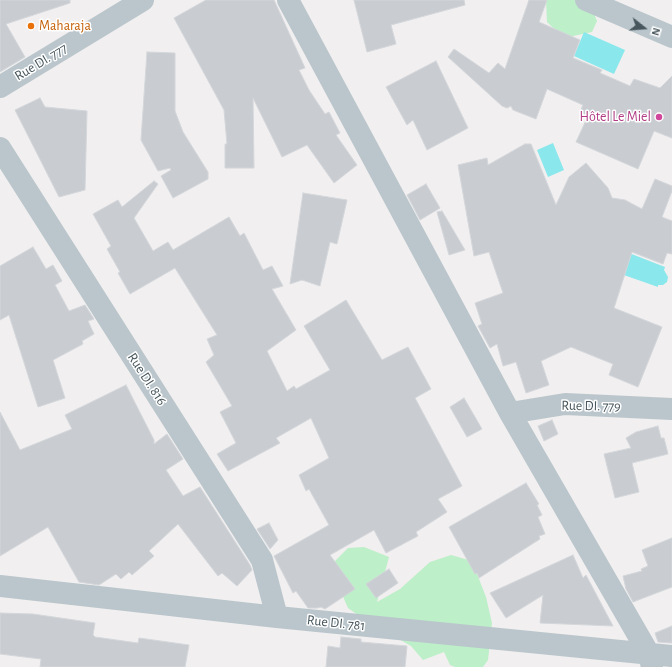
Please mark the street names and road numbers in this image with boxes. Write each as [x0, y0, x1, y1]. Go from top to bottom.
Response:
street label: Rue DI. 777 [11, 40, 71, 84]
street label: Rue DI. 816 [124, 350, 170, 408]
street label: Rue DI. 779 [561, 397, 621, 415]
street label: Rue DI. 781 [306, 612, 366, 634]

